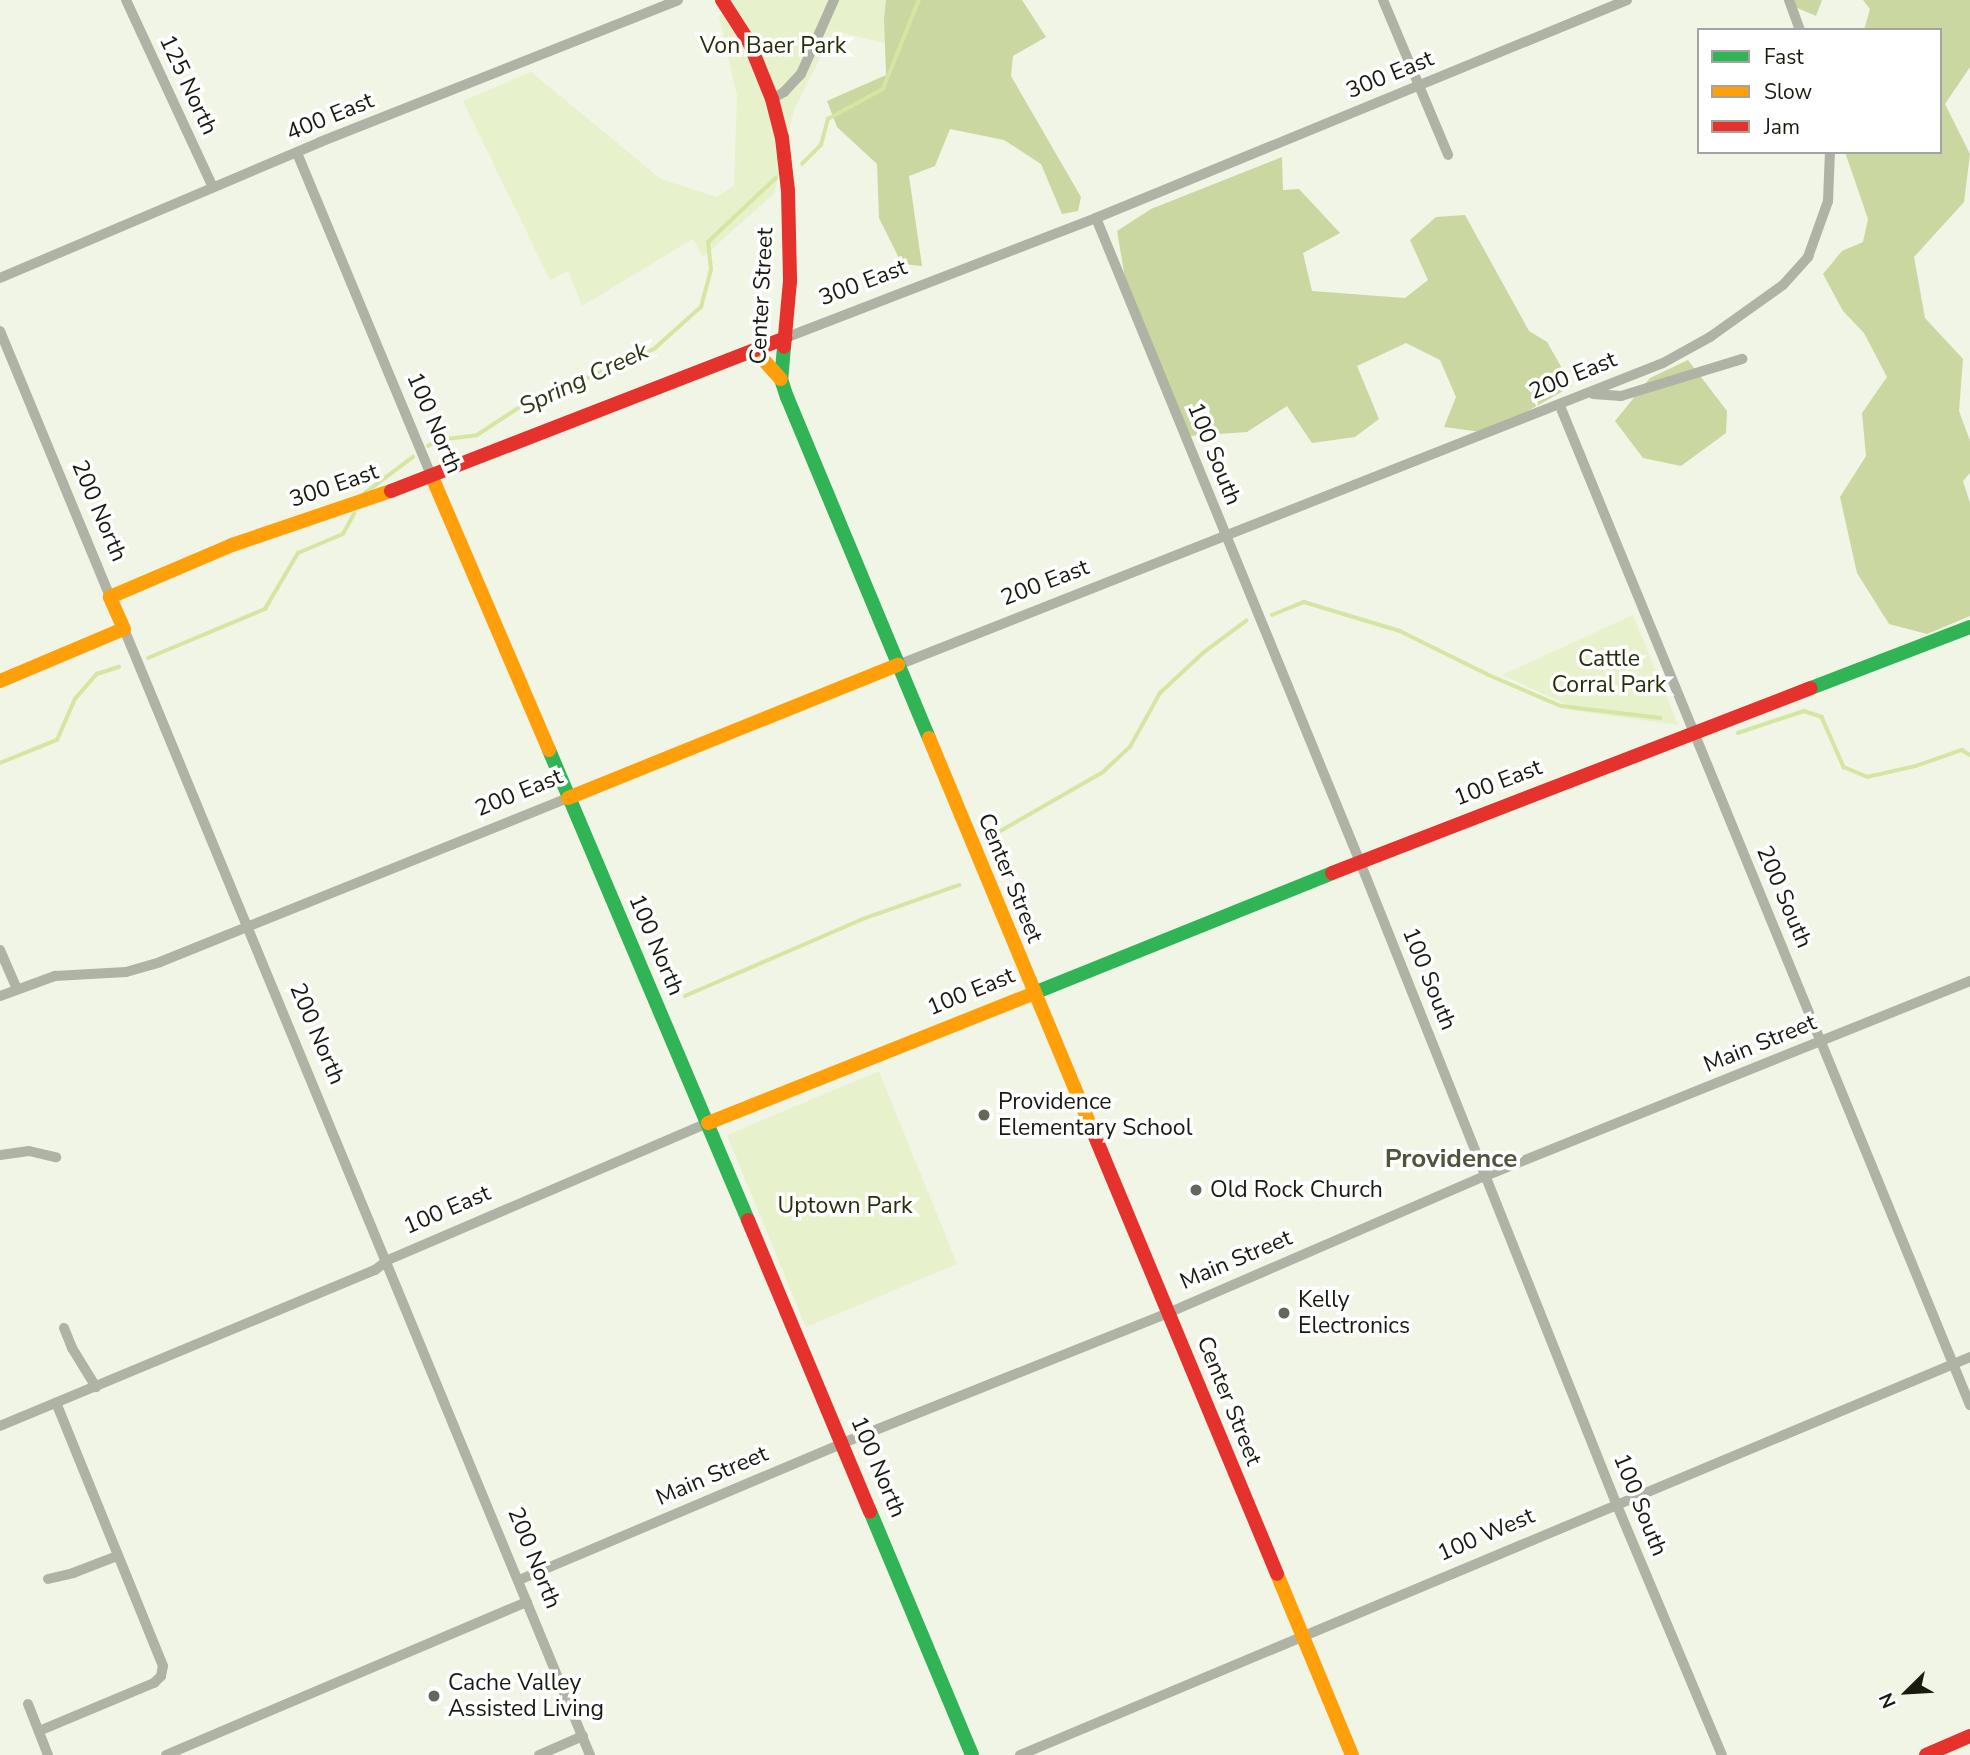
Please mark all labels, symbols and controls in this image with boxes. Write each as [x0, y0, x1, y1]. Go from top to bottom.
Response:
legend [1697, 28, 1942, 154]
street label: 125 North [153, 31, 223, 139]
park label: Von Baer Park [700, 32, 846, 60]
text: Fast [1764, 43, 1804, 71]
street label: 300 East [1342, 45, 1438, 105]
text: Slow [1764, 78, 1812, 106]
street label: 400 East [282, 87, 378, 147]
text: Jam [1764, 113, 1800, 141]
street label: Center Street [745, 227, 779, 365]
street label: 300 East [815, 254, 911, 312]
water label: Spring Creek [515, 337, 653, 421]
street label: 200 East [1525, 346, 1621, 406]
street label: 100 North [400, 368, 468, 478]
street label: 100 South [1181, 399, 1247, 509]
street label: 200 North [65, 456, 133, 566]
street label: 300 East [286, 458, 382, 514]
street label: 200 East [997, 554, 1093, 612]
park label: Cattle Corral Park [1552, 645, 1666, 699]
street label: 100 East [1450, 754, 1546, 812]
street label: 200 East [471, 763, 567, 823]
street label: Center Street [972, 809, 1048, 947]
street label: 200 South [1750, 842, 1818, 952]
street label: 100 North [622, 890, 690, 1000]
street label: 100 South [1396, 924, 1462, 1034]
street label: 100 East [923, 962, 1019, 1022]
street label: 200 North [283, 979, 351, 1089]
street label: Main Street [1700, 1009, 1820, 1079]
place label: Providence Elementary School [998, 1088, 1192, 1142]
marker: Providence Elementary School [976, 1107, 992, 1123]
district label: Providence [1385, 1143, 1517, 1175]
place label: Old Rock Church [1210, 1176, 1383, 1204]
street label: 100 East [399, 1179, 495, 1241]
marker: Old Rock Church [1188, 1182, 1204, 1198]
park label: Uptown Park [778, 1192, 912, 1220]
street label: Main Street [1176, 1224, 1296, 1296]
place label: Kelly Electronics [1298, 1286, 1410, 1340]
marker: Kelly Electronics [1276, 1305, 1292, 1321]
street label: Center Street [1191, 1332, 1267, 1470]
street label: 100 North [844, 1412, 912, 1522]
street label: Main Street [652, 1440, 772, 1512]
street label: 100 South [1607, 1450, 1673, 1560]
street label: 100 West [1433, 1502, 1539, 1568]
street label: 200 North [501, 1503, 567, 1613]
north arrow [1872, 1657, 1942, 1727]
place label: Cache Valley Assisted Living [448, 1669, 604, 1723]
marker: Cache Valley Assisted Living [426, 1688, 442, 1704]
text: N [1873, 1689, 1903, 1712]

